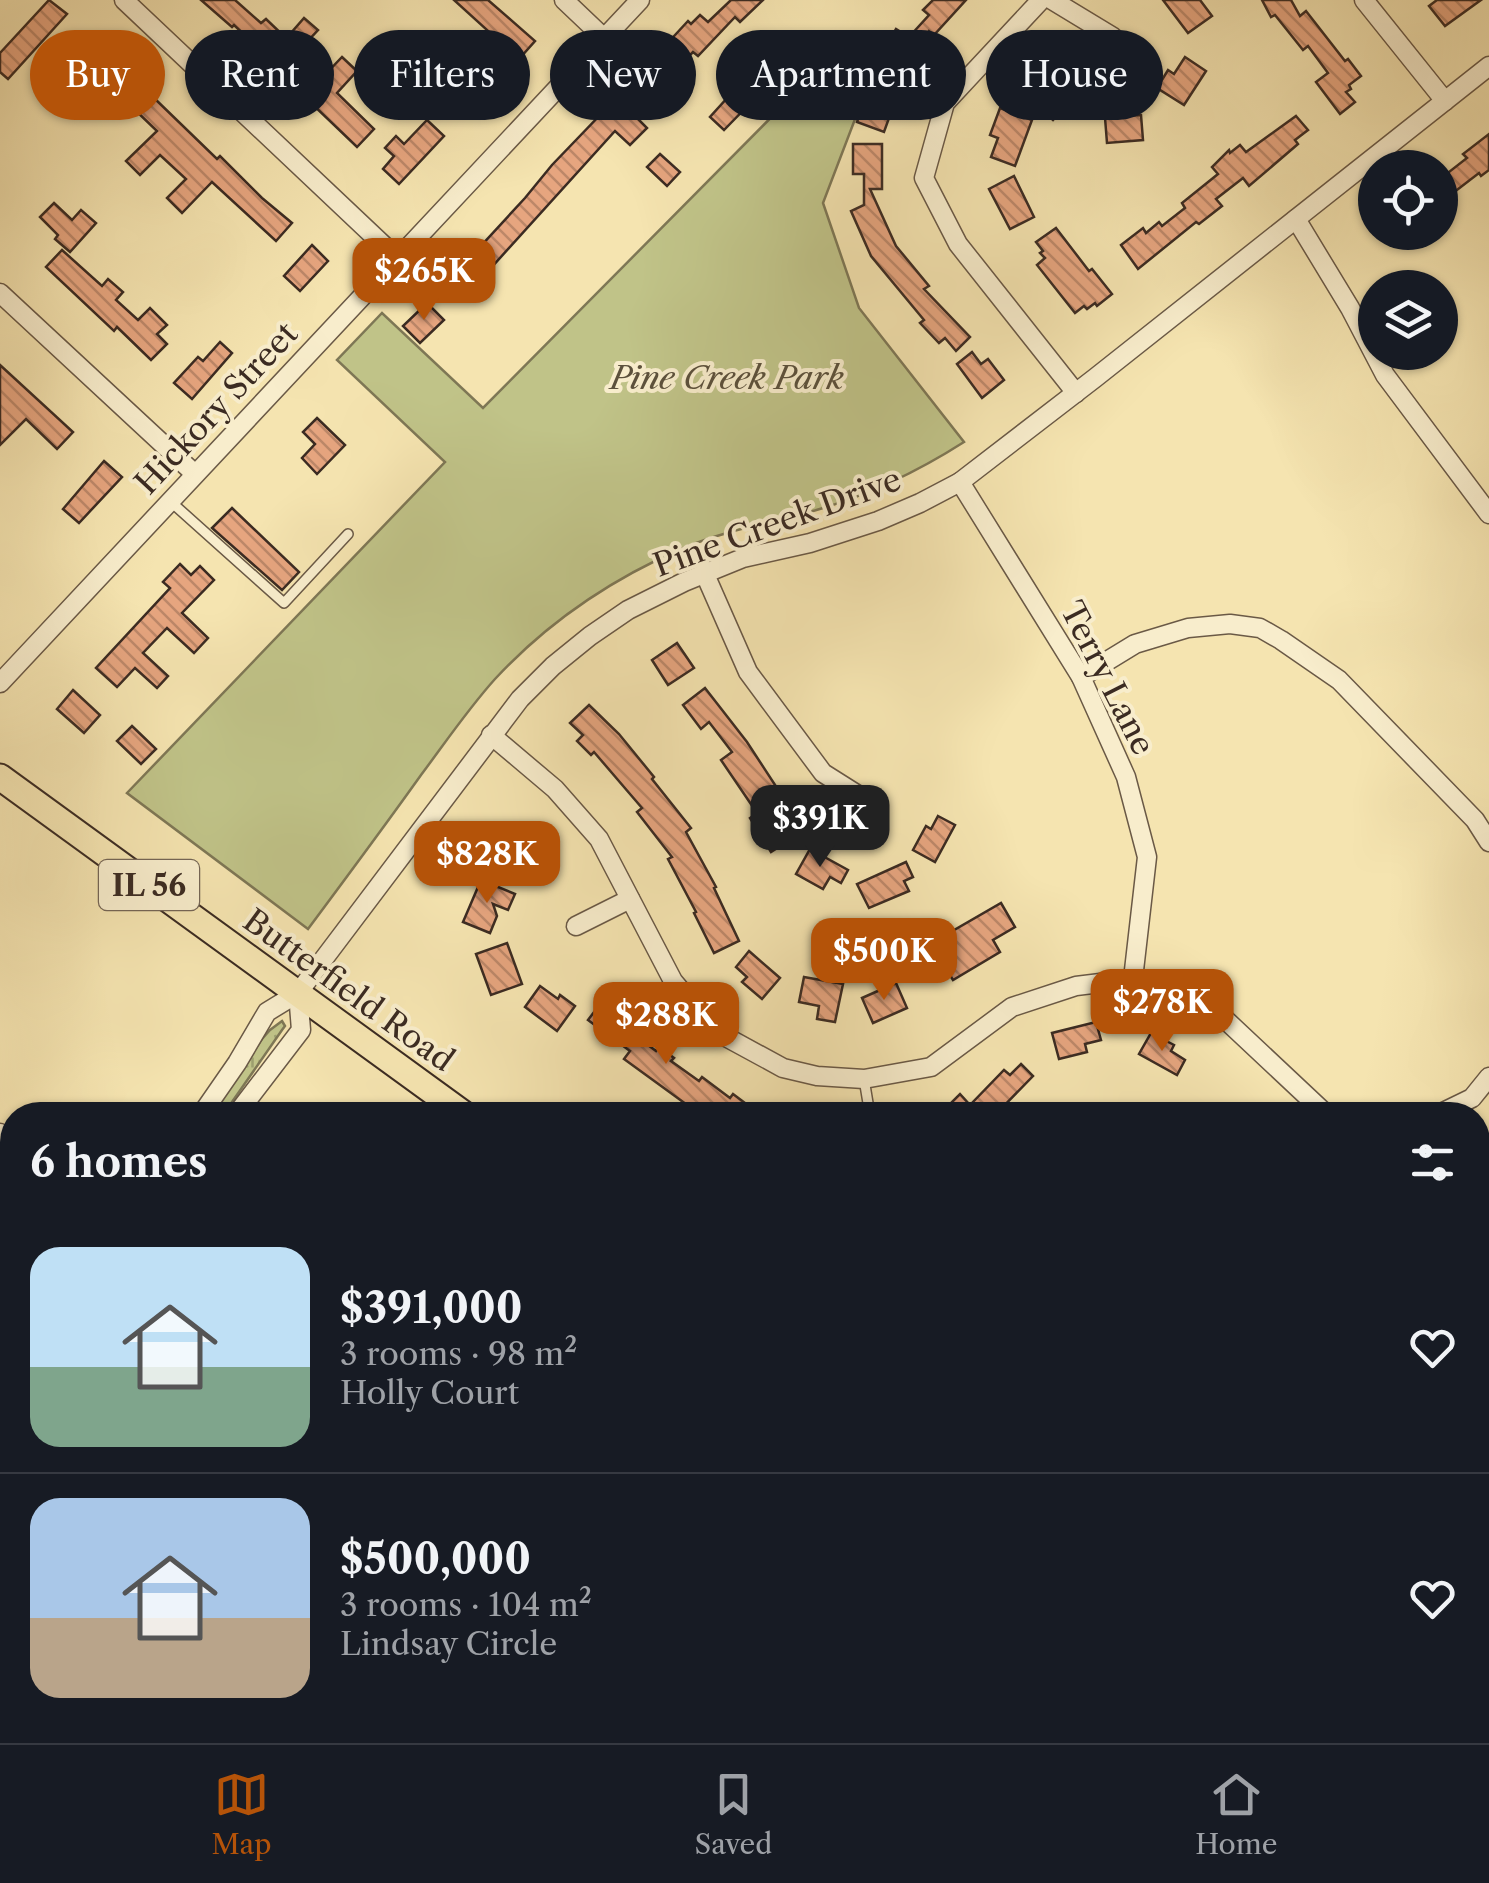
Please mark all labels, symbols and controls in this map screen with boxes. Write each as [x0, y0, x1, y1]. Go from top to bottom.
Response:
chip: Buy [30, 30, 165, 120]
chip: Rent [185, 30, 334, 120]
chip: Filters [354, 30, 530, 120]
chip: New [550, 30, 696, 120]
chip: Apartment [716, 30, 966, 120]
chip: House [986, 30, 1163, 120]
map controls [1358, 150, 1458, 370]
button: locate [1358, 150, 1458, 250]
pin: $265K [354, 238, 494, 323]
text: $265K [374, 251, 474, 290]
button: layers [1358, 270, 1458, 370]
street label: Hickory Street [127, 314, 306, 502]
park label: Pine Creek Park [607, 358, 844, 397]
street label: Pine Creek Drive [648, 459, 906, 585]
street label: Terry Lane [1053, 595, 1163, 761]
pin: $391K [750, 785, 890, 870]
text: $391K [772, 798, 868, 837]
pin: $828K [417, 821, 557, 906]
text: $828K [436, 834, 538, 873]
road number: IL 56 [99, 860, 199, 910]
street label: Butterfield Road [236, 900, 462, 1080]
pin: $500K [814, 918, 954, 1003]
text: $500K [833, 931, 935, 970]
pin: $278K [1092, 969, 1232, 1054]
pin: $288K [596, 982, 736, 1067]
text: $278K [1113, 982, 1211, 1021]
text: $288K [615, 995, 717, 1034]
icon: filters [1405, 1135, 1460, 1190]
text: 6 homes [30, 1136, 208, 1188]
text: $391,000 [340, 1282, 522, 1334]
icon: home [110, 1287, 230, 1407]
icon: heart [1405, 1320, 1460, 1375]
text: 3 rooms · 98 m² [340, 1334, 577, 1373]
text: Holly Court [340, 1373, 519, 1412]
text: $500,000 [340, 1533, 531, 1585]
icon: home [110, 1538, 230, 1658]
icon: heart [1405, 1571, 1460, 1626]
text: 3 rooms · 104 m² [340, 1585, 592, 1624]
text: Lindsay Circle [340, 1624, 557, 1663]
tab: Map [211, 1767, 272, 1861]
tab: Saved [695, 1767, 772, 1861]
tab: Home [1195, 1767, 1278, 1861]

